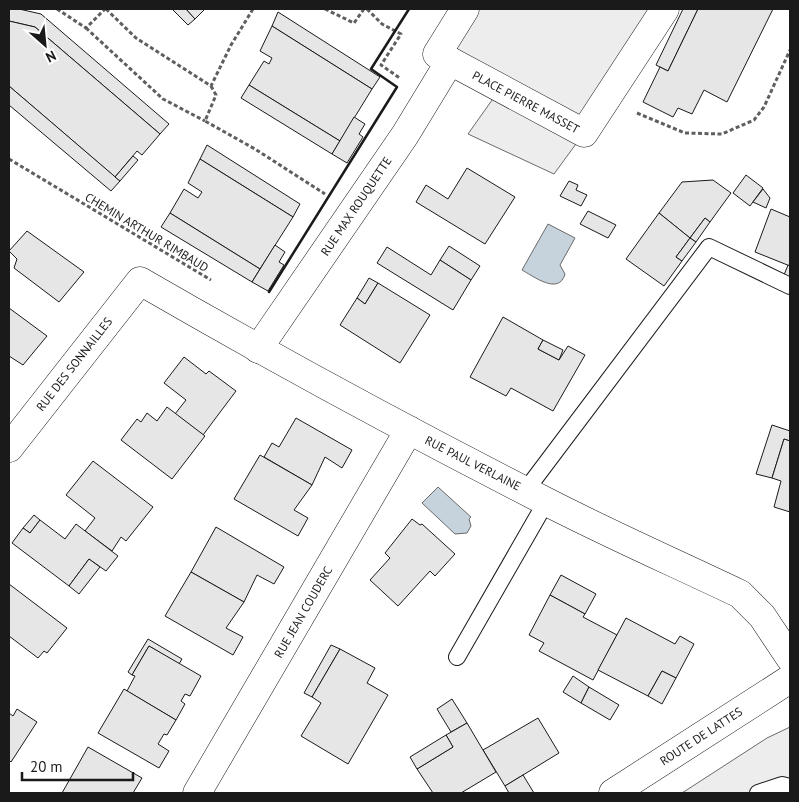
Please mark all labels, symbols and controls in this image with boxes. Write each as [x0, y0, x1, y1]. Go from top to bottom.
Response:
north arrow [20, 20, 70, 70]
text: N [43, 46, 59, 67]
street label: PLACE PIERRE MASSET [470, 67, 582, 137]
street label: RUE MAX ROUQUETTE [317, 154, 395, 258]
street label: CHEMIN ARTHUR RIMBAUD [83, 189, 212, 275]
street label: RUE DES SONNAILLES [33, 314, 115, 414]
street label: RUE PAUL VERLAINE [423, 432, 523, 494]
street label: RUE JEAN COUDERC [271, 563, 335, 660]
street label: ROUTE DE LATTES [657, 704, 745, 768]
scale bar [22, 750, 134, 782]
text: 20 m [30, 757, 63, 776]

